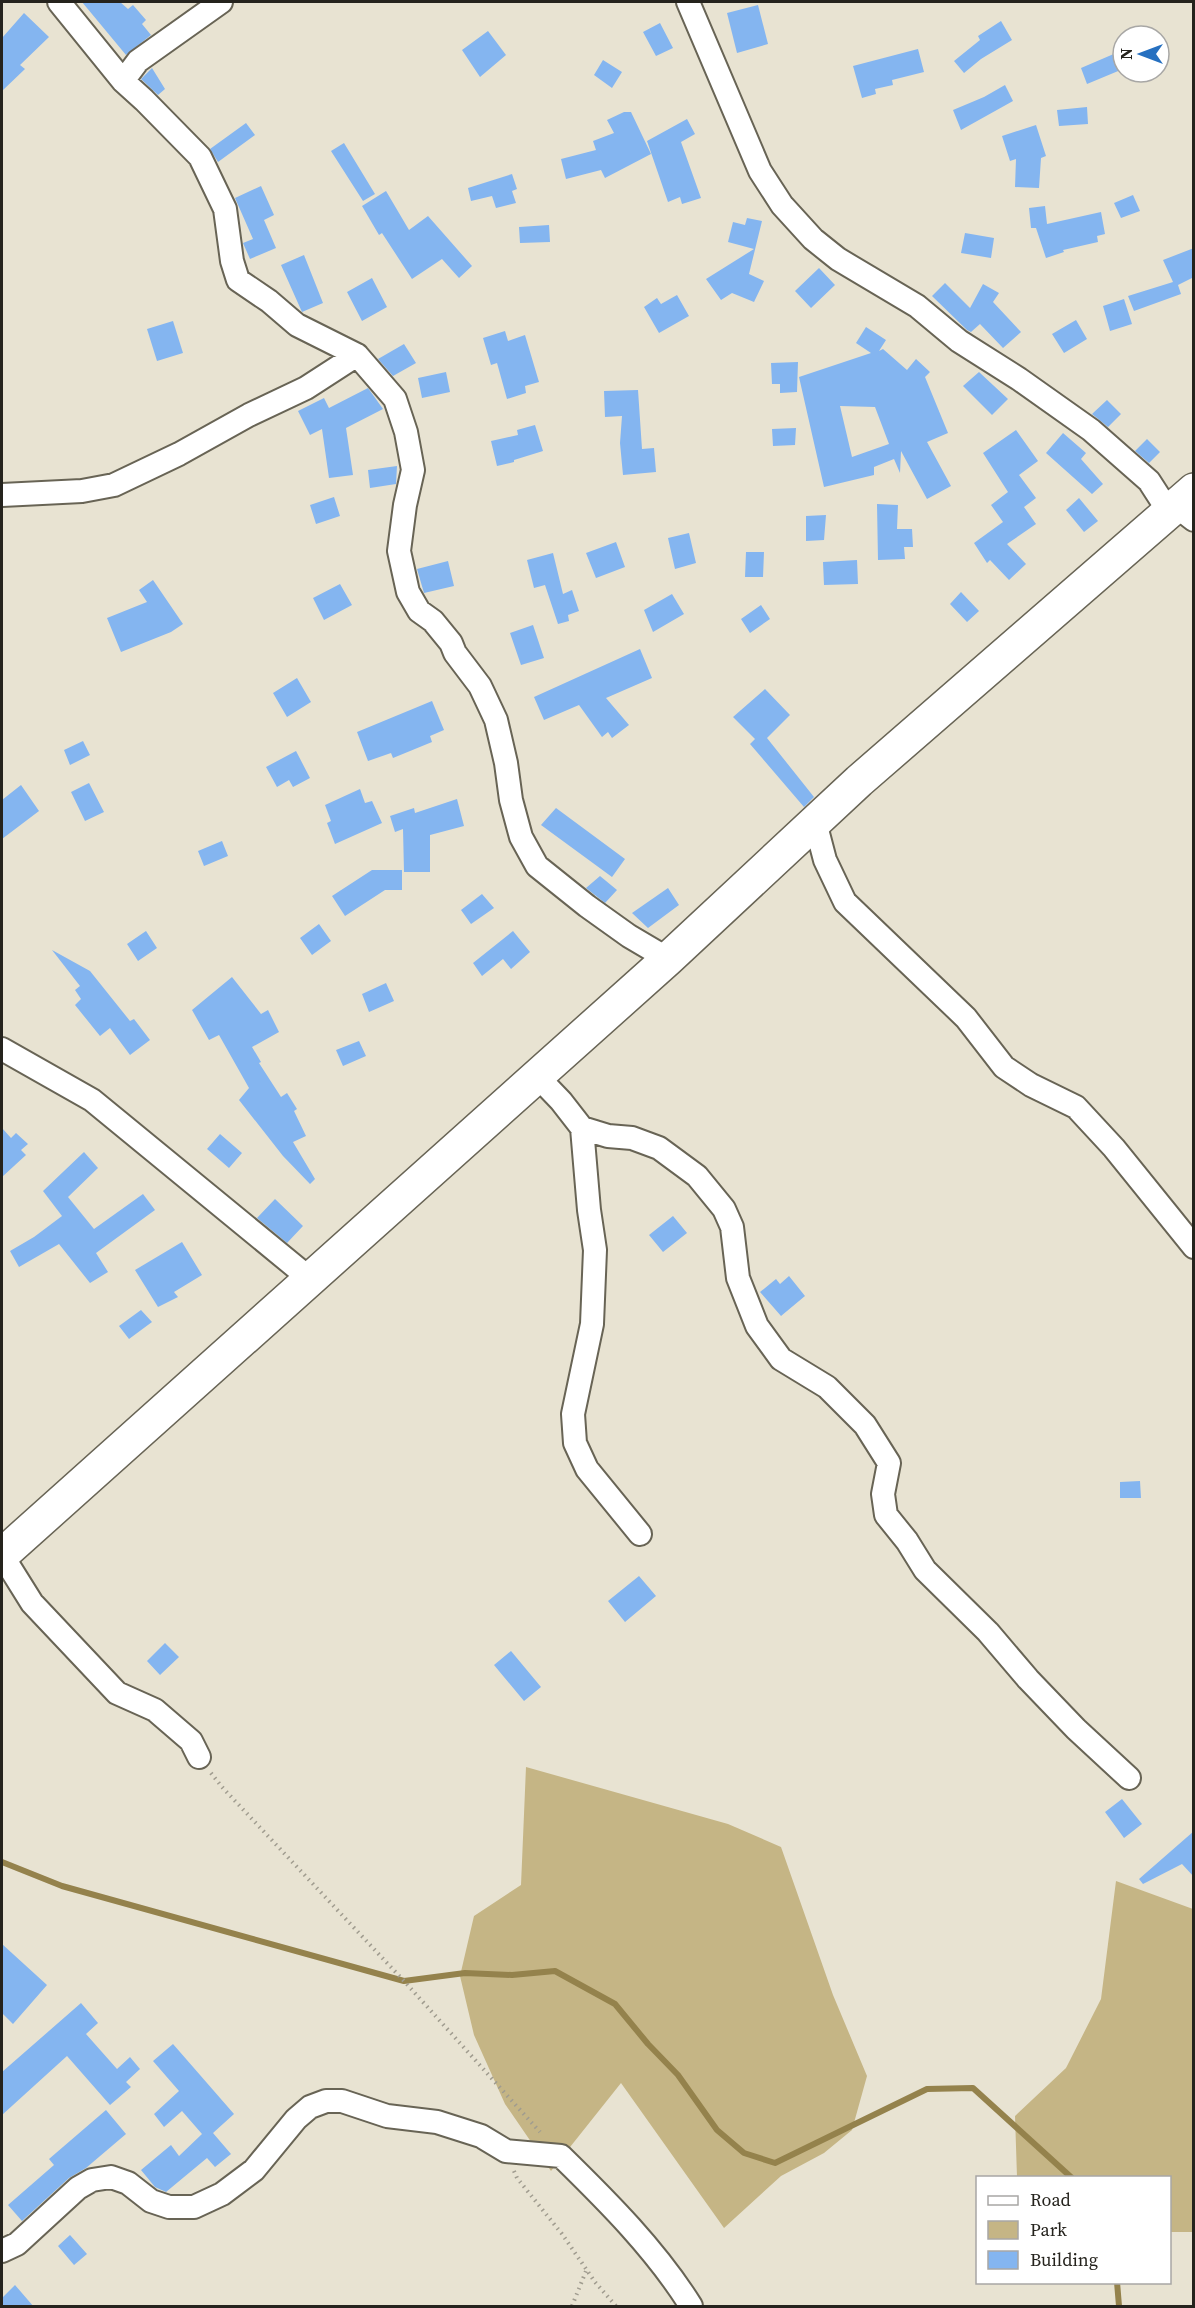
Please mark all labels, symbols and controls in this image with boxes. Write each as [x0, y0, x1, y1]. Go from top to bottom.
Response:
north arrow [1111, 24, 1171, 84]
text: N [1115, 48, 1137, 60]
legend [976, 2176, 1171, 2284]
text: Road [1030, 2187, 1071, 2212]
text: Park [1030, 2217, 1067, 2242]
text: Building [1030, 2247, 1098, 2272]

